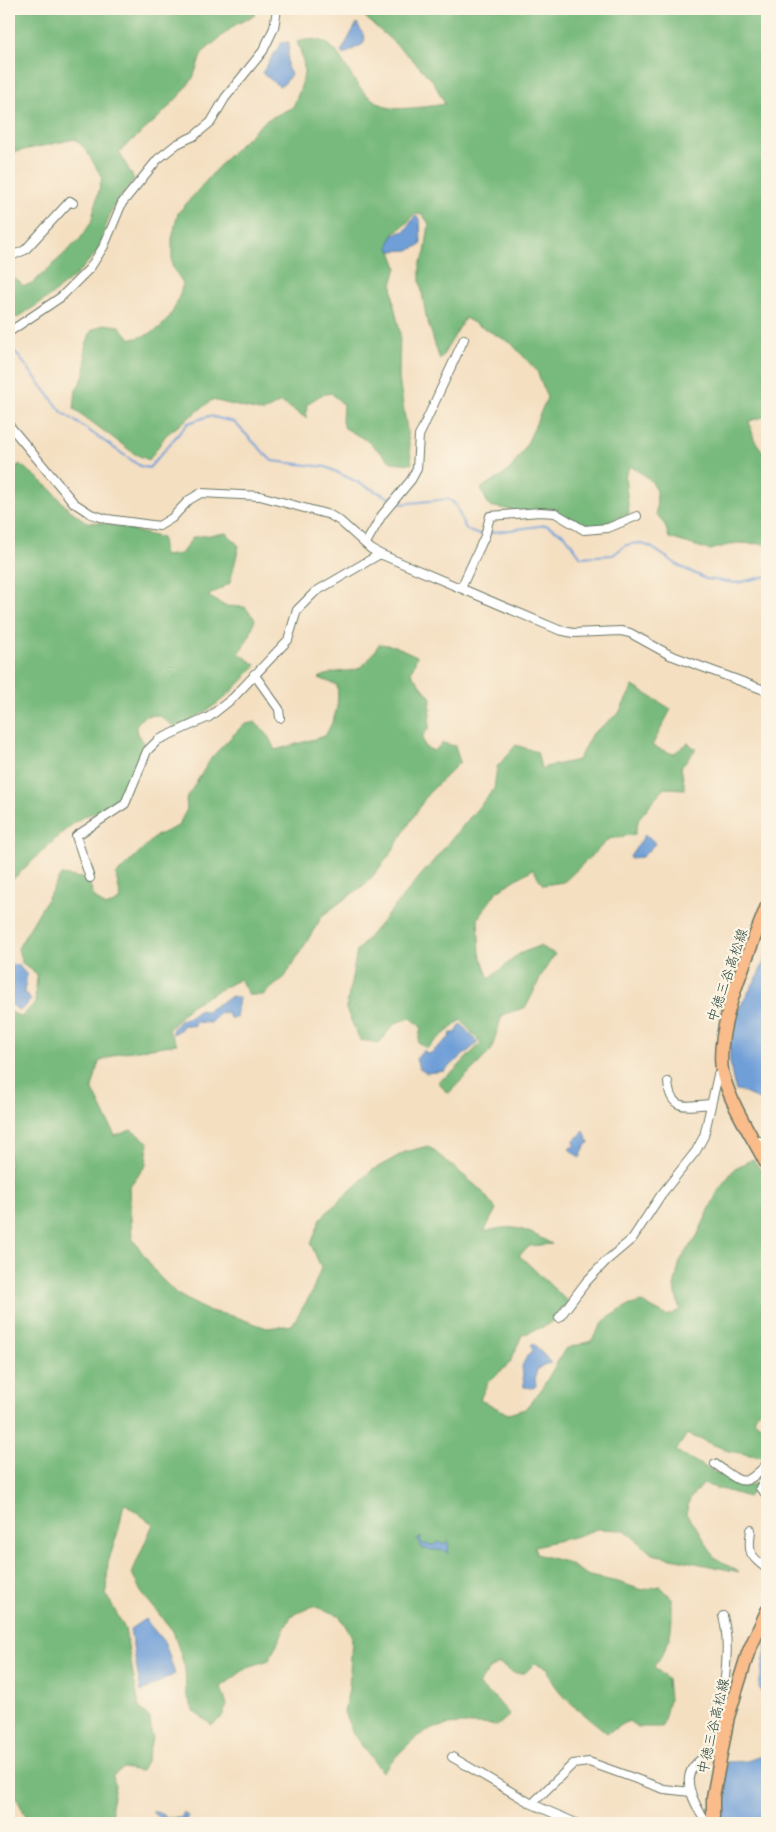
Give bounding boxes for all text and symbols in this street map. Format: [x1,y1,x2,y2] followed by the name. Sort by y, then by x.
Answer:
[701,925,752,1025] street label: 中徳三谷高松線
[691,1676,734,1776] street label: 中徳三谷高松線

